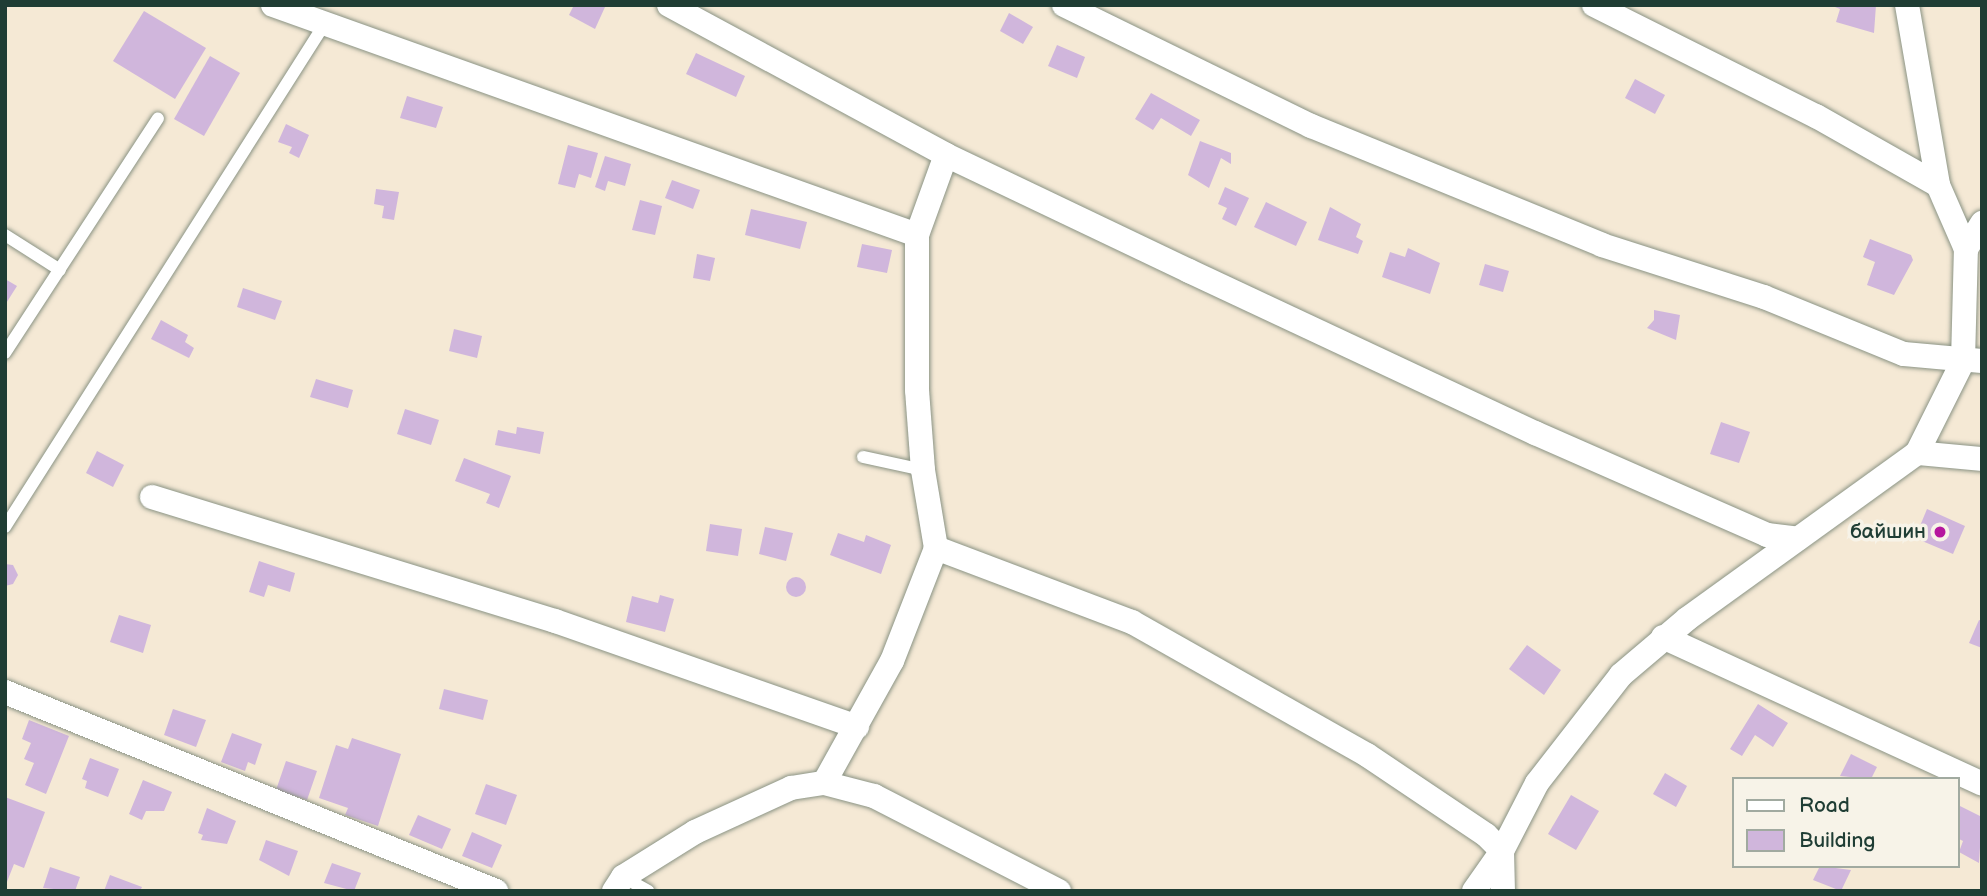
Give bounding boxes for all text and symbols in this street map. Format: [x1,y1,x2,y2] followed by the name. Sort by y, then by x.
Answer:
[1850,519,1926,545] place label: байшин
[1932,524,1948,540] marker: байшин
[1731,777,1959,868] legend
[1799,793,1850,818] text: Road
[1799,828,1875,853] text: Building

